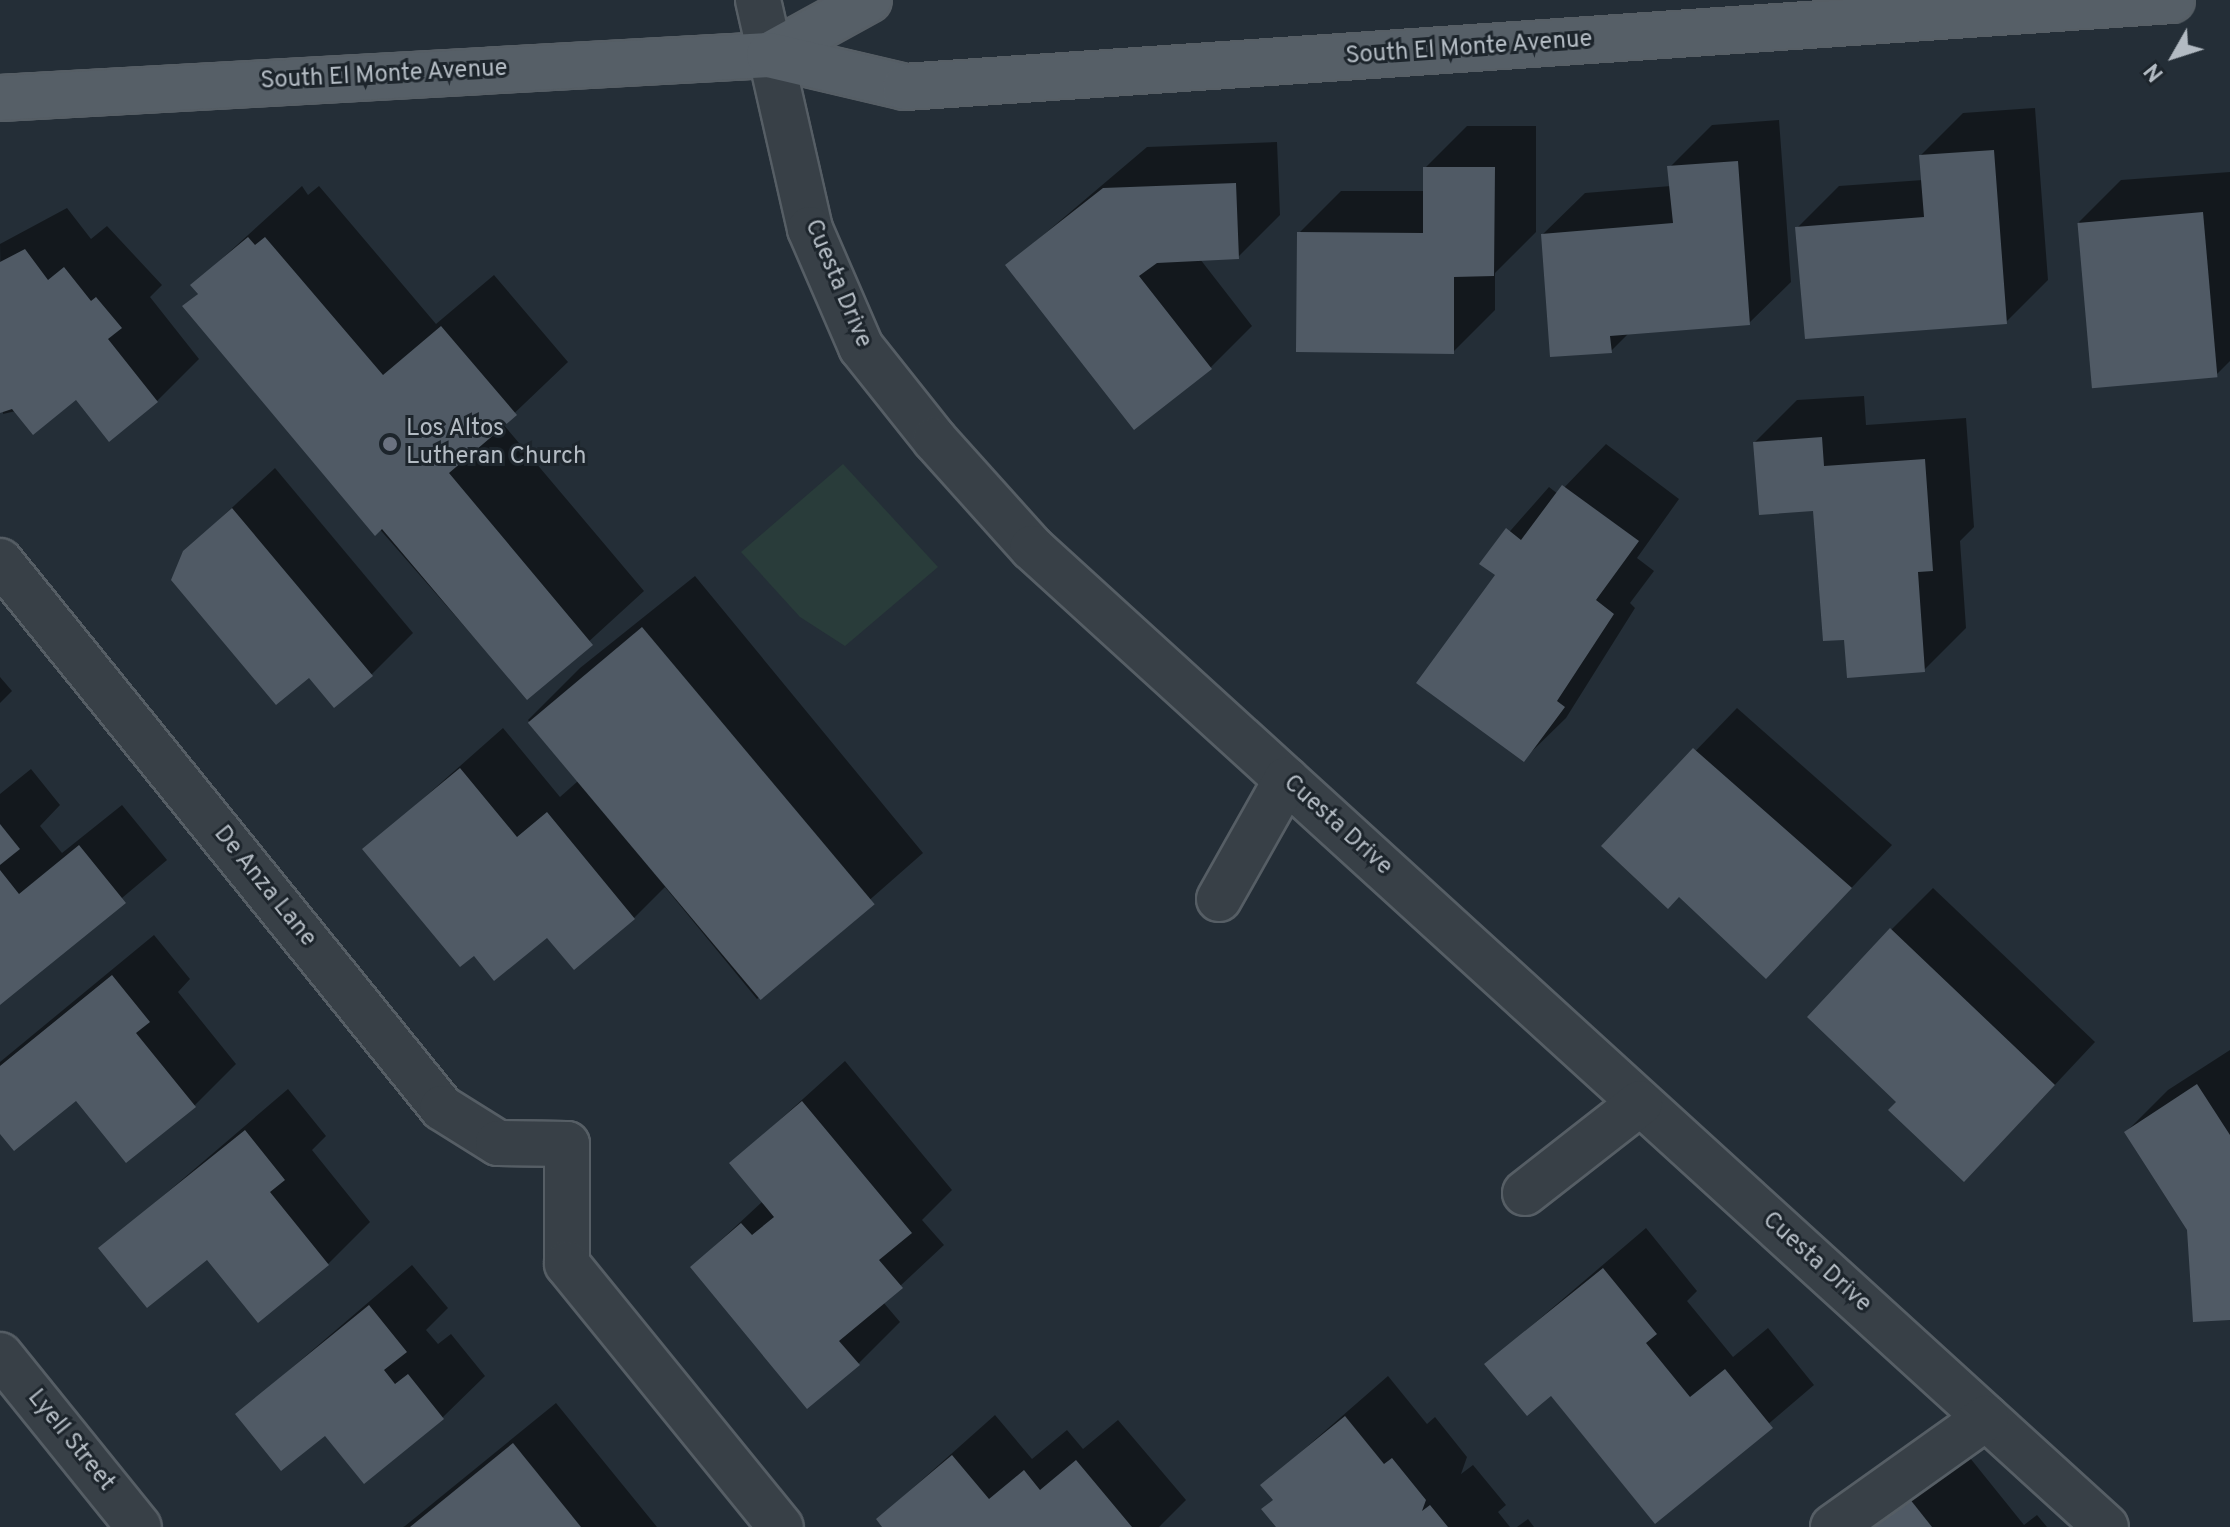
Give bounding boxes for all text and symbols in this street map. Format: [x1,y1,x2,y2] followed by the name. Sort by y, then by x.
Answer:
[2134,16,2214,96] north arrow
[1344,26,1594,72] street label: South El Monte Avenue
[259,55,509,97] street label: South El Monte Avenue
[2140,57,2170,86] text: N
[797,216,877,352] street label: Cuesta Drive
[406,416,586,472] place label: Los Altos Lutheran Church
[381,435,399,453] marker: Los Altos Lutheran Church
[1277,770,1397,882] street label: Cuesta Drive
[206,820,322,954] street label: De Anza Lane
[1756,1207,1876,1319] street label: Cuesta Drive
[20,1384,120,1498] street label: Lyell Street

